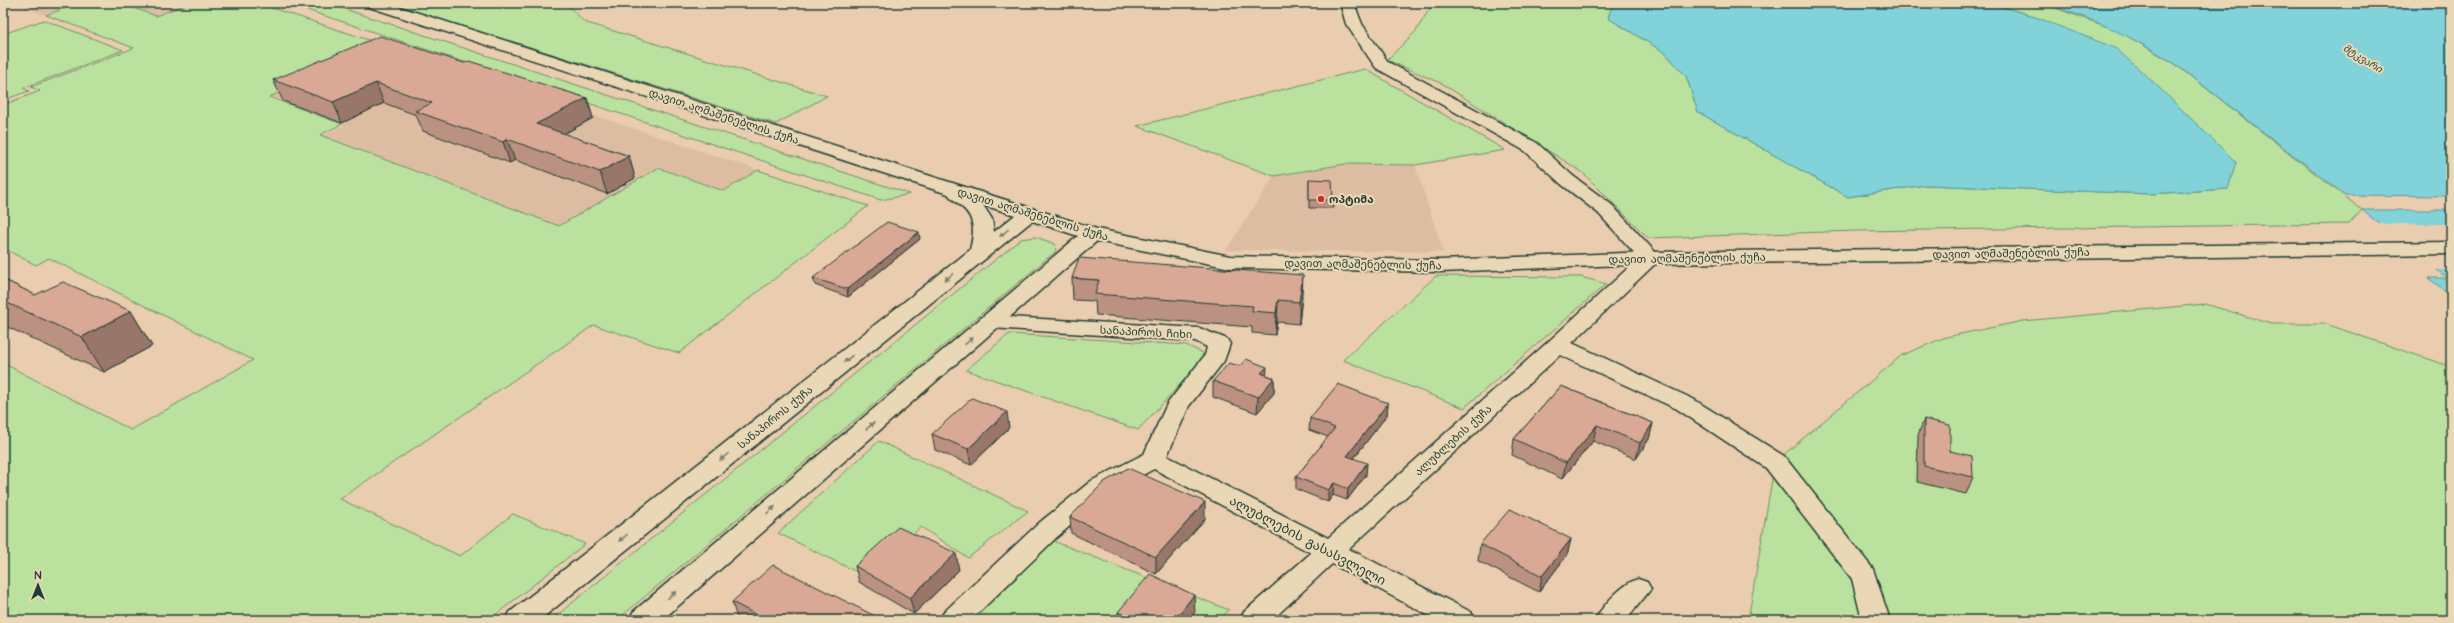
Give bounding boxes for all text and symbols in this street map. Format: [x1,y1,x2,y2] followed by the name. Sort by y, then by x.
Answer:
[2340,41,2386,77] water label: მტკვარი
[647,85,801,148] street label: დავით აღმაშენებლის ქუჩა
[955,184,1110,245] street label: დავით აღმაშენებლის ქუჩა
[1329,192,1374,207] place label: ოპტიმა
[1316,194,1326,204] marker: ოპტიმა
[999,229,1010,238] one-way arrow
[1932,245,2090,262] street label: დავით აღმაშენებლის ქუჩა
[1608,250,1766,267] street label: დავით აღმაშენებლის ქუჩა
[1284,256,1442,273] street label: დავით აღმაშენებლის ქუჩა
[944,273,955,282] one-way arrow
[1099,323,1193,342] street label: სანაპიროს ჩიხი
[963,337,974,346] one-way arrow
[842,354,853,363] one-way arrow
[735,382,816,452] street label: სანაპიროს ქუჩა
[1411,402,1495,479] street label: ალუბლების ქუჩა
[865,421,875,430] one-way arrow
[719,453,730,461] one-way arrow
[1226,492,1389,590] street label: ალუბლების გასასვლელი
[766,506,776,515] one-way arrow
[617,534,628,543] one-way arrow
[18,565,58,605] north arrow
[35,568,42,583] text: N
[667,590,678,599] one-way arrow

